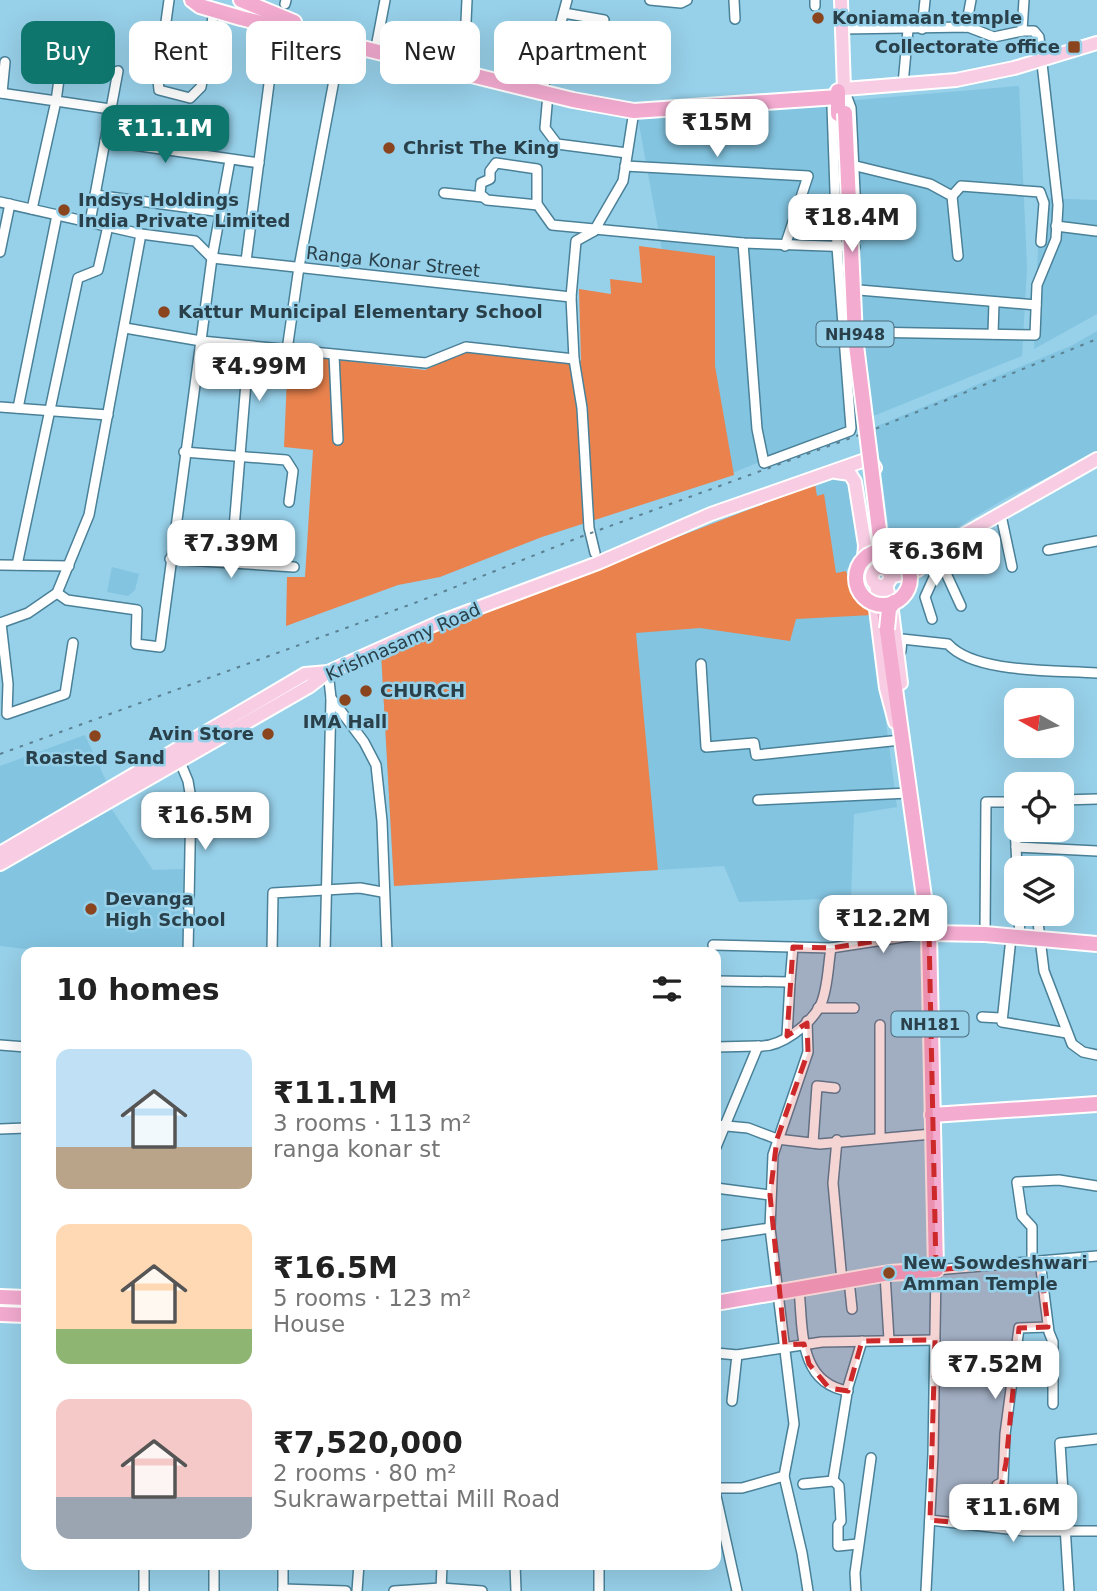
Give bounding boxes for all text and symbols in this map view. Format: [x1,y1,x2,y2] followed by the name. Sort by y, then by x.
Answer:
[832,7,1022,28] place label: Koniamaan temple
[810,10,826,26] marker: Koniamaan temple
[21,21,115,84] chip: Buy
[129,21,232,84] chip: Rent
[246,21,366,84] chip: Filters
[380,21,480,84] chip: New
[494,21,671,84] chip: Apartment
[875,36,1060,57] place label: Collectorate office
[1066,39,1082,55] marker: Collectorate office
[676,100,758,159] pin: ₹15M
[108,106,222,165] pin: ₹11.1M
[682,109,752,135] text: ₹15M
[117,115,213,141] text: ₹11.1M
[403,137,559,158] place label: Christ The King
[381,140,397,156] marker: Christ The King
[78,189,290,231] place label: Indsys Holdings India Private Limited
[795,194,909,254] pin: ₹18.4M
[56,202,72,218] marker: Indsys Holdings India Private Limited
[804,204,900,230] text: ₹18.4M
[305,242,481,281] street label: Ranga Konar Street
[178,301,543,322] place label: Kattur Municipal Elementary School
[156,304,172,320] marker: Kattur Municipal Elementary School
[816,322,894,346] road number: NH948
[202,344,316,403] pin: ₹4.99M
[211,353,307,379] text: ₹4.99M
[174,520,288,580] pin: ₹7.39M
[879,528,993,588] pin: ₹6.36M
[183,530,279,556] text: ₹7.39M
[888,538,984,564] text: ₹6.36M
[322,598,483,685] street label: Krishnasamy Road
[380,680,465,701] place label: CHURCH
[358,683,374,699] marker: CHURCH
[1004,688,1074,758] north arrow
[1004,688,1074,926] map controls
[337,692,353,708] marker: IMA Hall
[303,711,387,732] place label: IMA Hall
[149,723,254,744] place label: Avin Store
[260,726,276,742] marker: Avin Store
[87,728,103,744] marker: Roasted Sand
[25,747,165,768] place label: Roasted Sand
[1004,772,1074,842] button: locate
[148,792,262,852] pin: ₹16.5M
[157,802,253,828] text: ₹16.5M
[1004,856,1074,926] button: layers
[105,888,226,930] place label: Devanga High School
[826,895,940,955] pin: ₹12.2M
[83,901,99,917] marker: Devanga High School
[835,905,931,931] text: ₹12.2M
[648,970,686,1008] icon: filters
[56,972,220,1007] text: 10 homes
[892,1012,968,1036] road number: NH181
[273,1075,398,1110] text: ₹11.1M
[112,1077,196,1161] icon: home
[273,1110,471,1136] text: 3 rooms · 113 m²
[273,1136,440,1162] text: ranga konar st
[273,1250,398,1285] text: ₹16.5M
[112,1252,196,1336] icon: home
[903,1252,1088,1294] place label: New Sowdeshwari Amman Temple
[881,1265,897,1281] marker: New Sowdeshwari Amman Temple
[273,1285,471,1311] text: 5 rooms · 123 m²
[273,1311,345,1337] text: House
[938,1342,1052,1401] pin: ₹7.52M
[947,1351,1043,1377] text: ₹7.52M
[273,1425,463,1460] text: ₹7,520,000
[112,1427,196,1511] icon: home
[273,1460,457,1486] text: 2 rooms · 80 m²
[956,1484,1070,1544] pin: ₹11.6M
[273,1486,560,1512] text: Sukrawarpettai Mill Road
[965,1494,1061,1520] text: ₹11.6M

